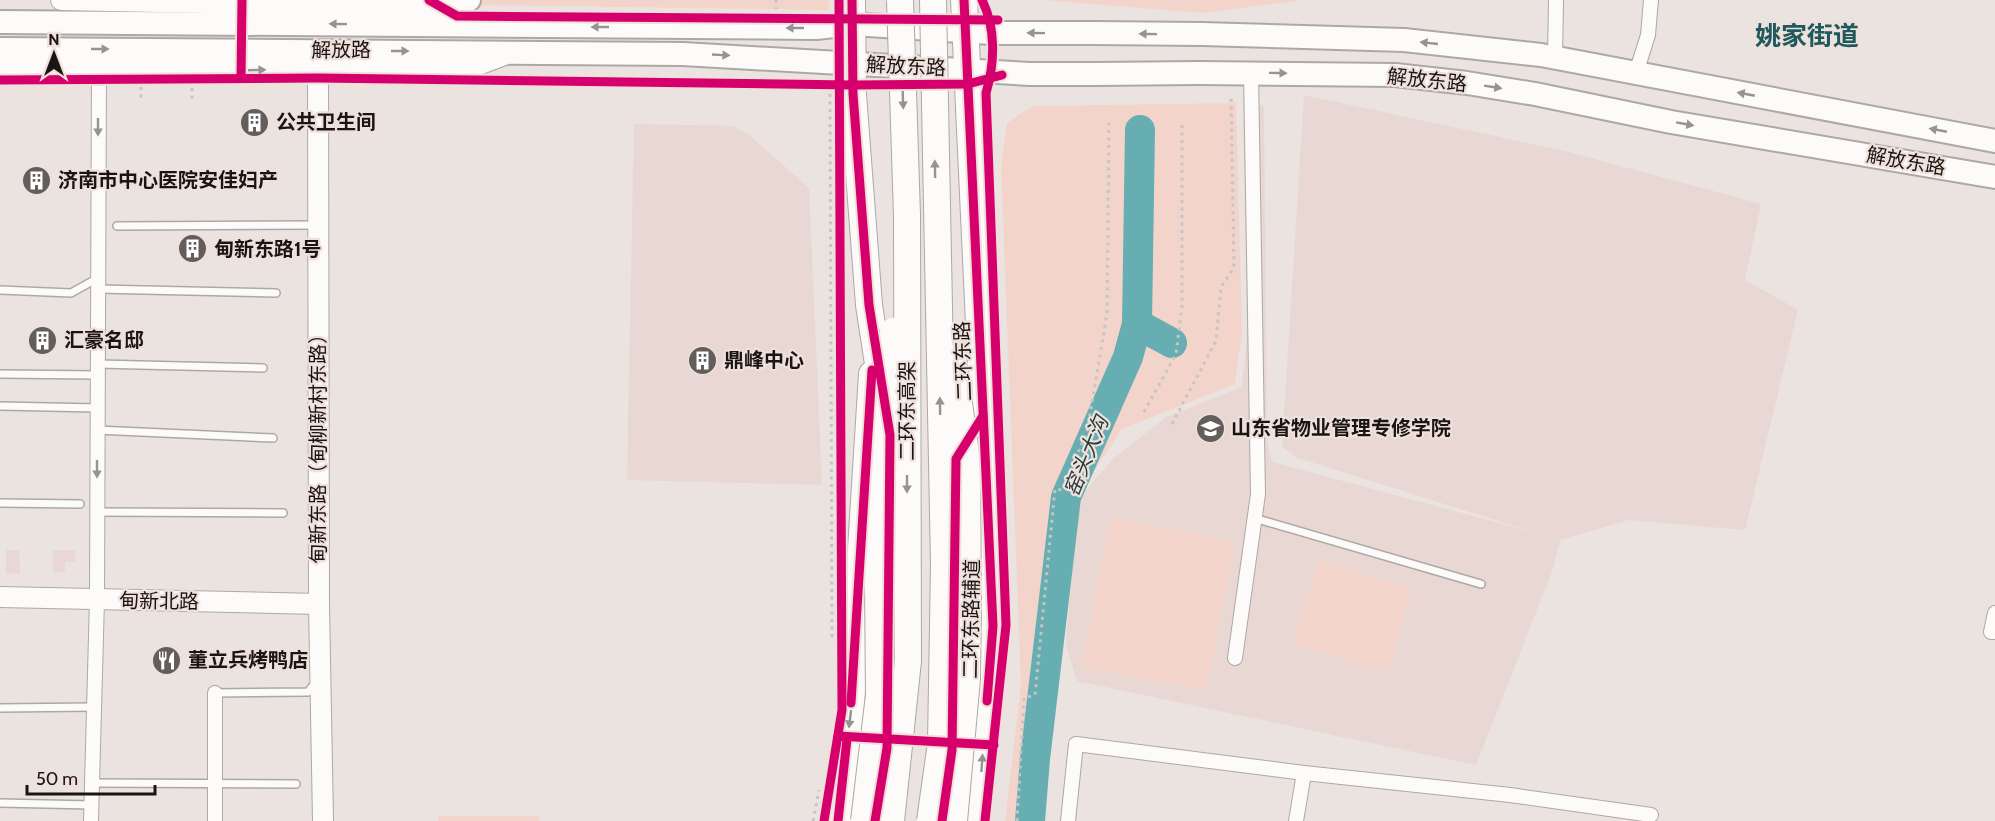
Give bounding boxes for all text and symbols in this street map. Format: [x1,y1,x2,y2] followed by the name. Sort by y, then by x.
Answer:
[328,20,347,29] one-way arrow
[1755,20,1859,52] district label: 姚家街道
[590,22,609,32] one-way arrow
[785,23,804,33] one-way arrow
[24,24,84,84] north arrow
[1026,28,1045,37] one-way arrow
[1139,29,1158,39] one-way arrow
[48,30,60,49] text: N
[311,38,371,62] street label: 解放路
[1420,38,1439,48] one-way arrow
[91,44,110,54] one-way arrow
[391,46,410,55] one-way arrow
[711,51,730,60] one-way arrow
[865,52,947,80] street label: 解放东路
[1386,64,1468,96] street label: 解放东路
[247,65,266,74] one-way arrow
[1269,68,1288,77] one-way arrow
[1484,83,1503,92] one-way arrow
[1736,89,1755,98] one-way arrow
[899,91,908,110] one-way arrow
[239,106,271,138] building icon: 公共卫生间
[276,110,376,134] place label: 公共卫生间
[93,117,103,136] one-way arrow
[1675,120,1694,129] one-way arrow
[1928,125,1947,134] one-way arrow
[1865,142,1947,180] street label: 解放东路
[930,160,940,179] one-way arrow
[21,164,53,196] building icon: 济南市中心医院安佳妇产
[58,168,278,192] place label: 济南市中心医院安佳妇产
[177,233,209,265] building icon: 甸新东路1号
[214,237,321,261] place label: 甸新东路1号
[950,321,976,401] street label: 二环东路
[27,324,59,356] building icon: 汇豪名邸
[306,324,330,564] street label: 甸新东路（甸柳新村东路）
[64,328,144,352] place label: 汇豪名邸
[687,344,719,376] building icon: 鼎峰中心
[724,348,804,372] place label: 鼎峰中心
[895,361,919,461] street label: 二环东高架
[935,397,945,416] one-way arrow
[1059,411,1114,500] water label: 窑头大沟
[1194,412,1226,444] school or university icon: 山东省物业管理专修学院
[1231,416,1451,440] place label: 山东省物业管理专修学院
[92,459,102,478] one-way arrow
[903,475,912,494] one-way arrow
[958,559,984,679] street label: 二环东路辅道
[119,588,199,614] street label: 甸新北路
[151,644,183,676] restaurant icon: 董立兵烤鸭店
[188,648,308,672] place label: 董立兵烤鸭店
[845,710,854,729] one-way arrow
[977,753,987,772] one-way arrow
[27,758,154,796] scale bar
[36,768,78,790] text: 50 m

